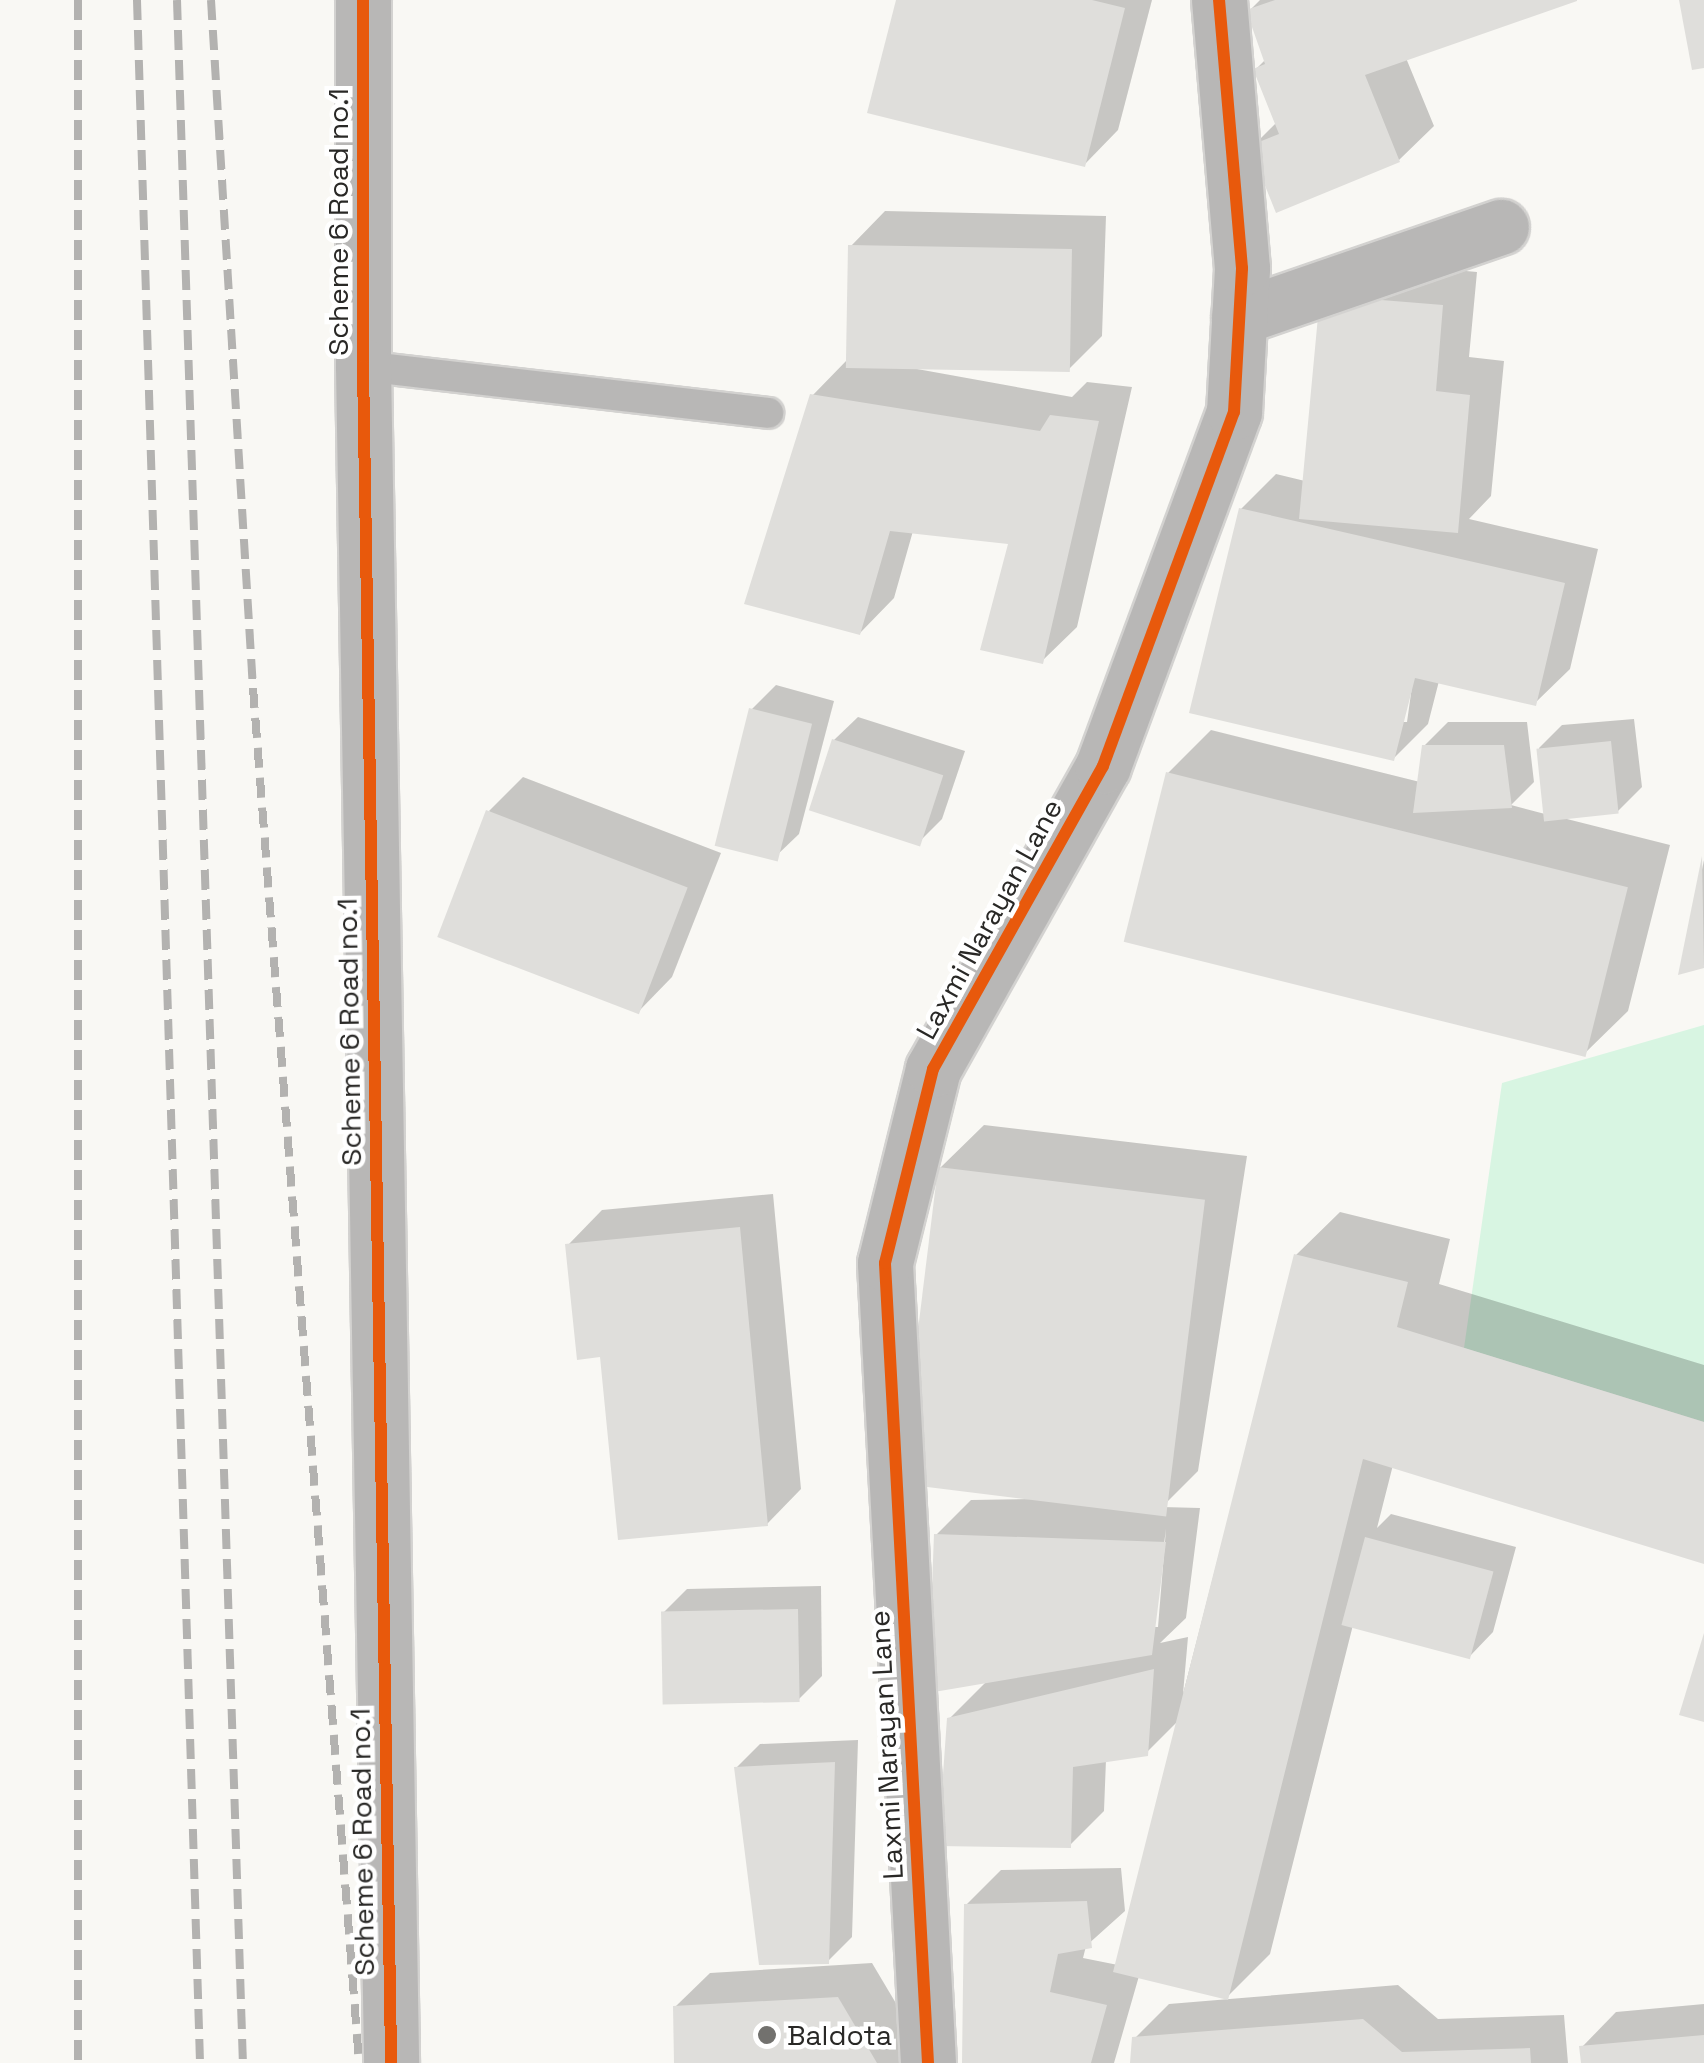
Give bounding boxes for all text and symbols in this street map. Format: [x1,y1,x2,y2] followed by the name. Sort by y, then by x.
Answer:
[321,88,355,356] street label: Scheme 6 Road no.1
[909,793,1069,1045] street label: Laxmi Narayan Lane
[330,898,368,1166] street label: Scheme 6 Road no.1
[862,1610,910,1880] street label: Laxmi Narayan Lane
[343,1708,381,1976] street label: Scheme 6 Road no.1
[787,2018,892,2052] place label: Baldota
[756,2024,778,2046] marker: Baldota

